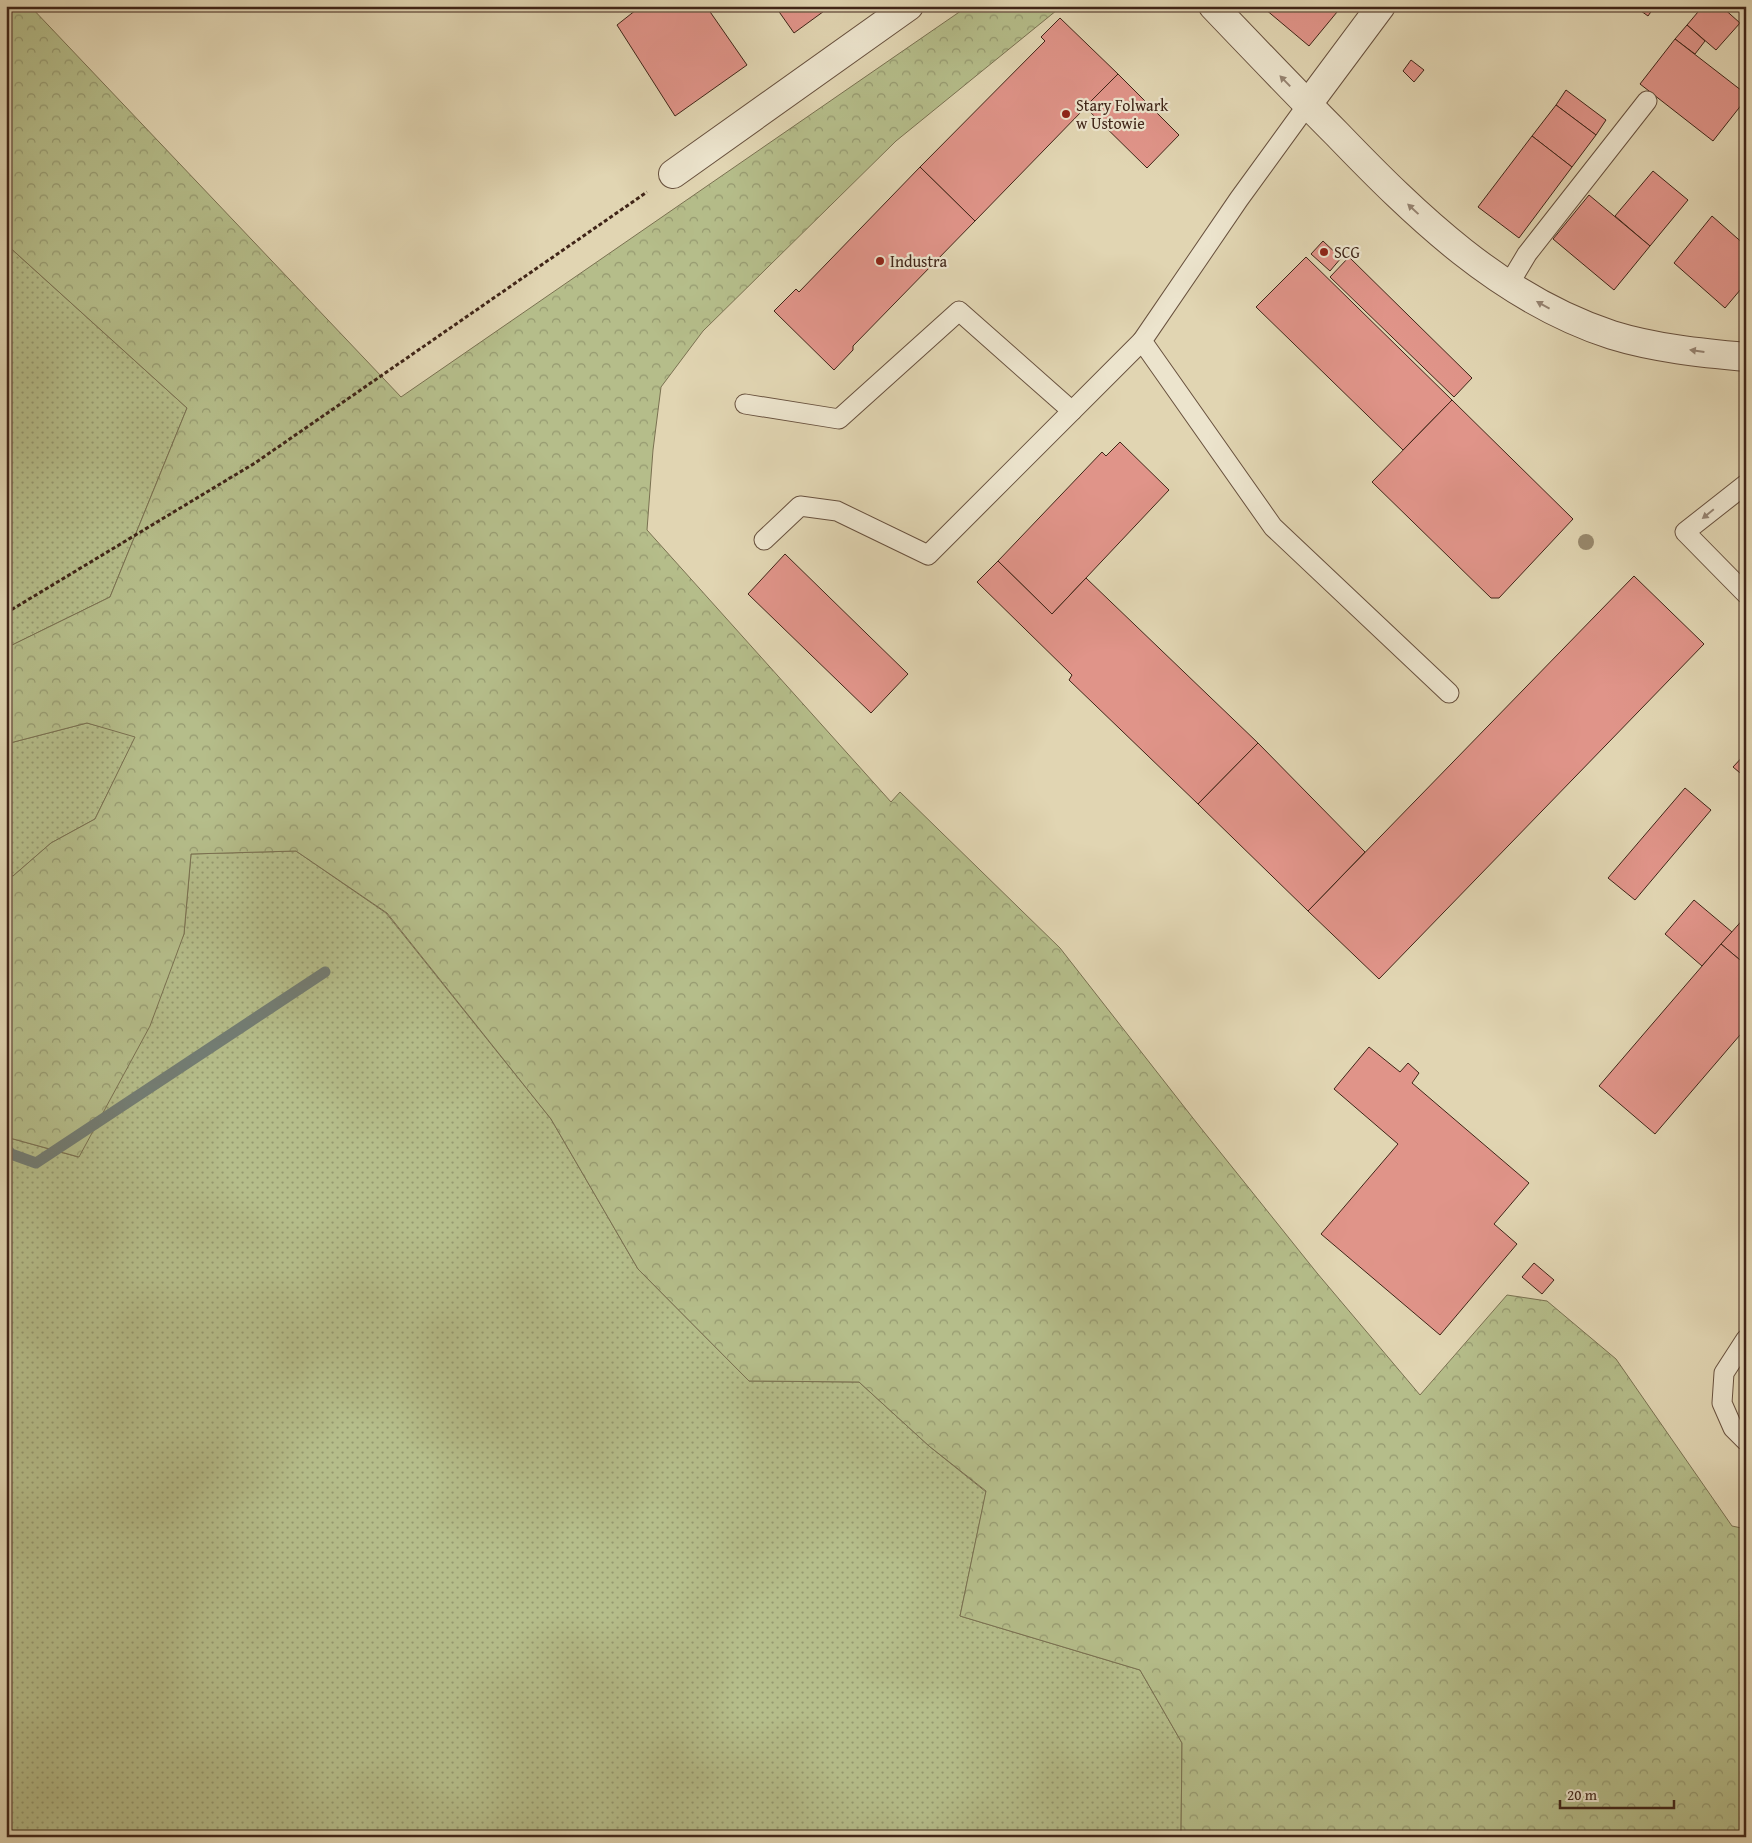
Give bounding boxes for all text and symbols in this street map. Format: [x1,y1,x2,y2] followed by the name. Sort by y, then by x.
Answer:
[1280,75,1292,87] one-way arrow
[1076,93,1169,135] place label: Stary Folwark w Ustowie
[1060,108,1072,120] marker: Stary Folwark w Ustowie
[1407,203,1419,215] one-way arrow
[1334,240,1361,264] place label: SCG
[1318,246,1330,258] marker: SCG
[890,249,948,273] place label: Industra
[874,255,886,267] marker: Industra
[1535,301,1550,309] one-way arrow
[1689,347,1705,355] one-way arrow
[1701,508,1714,519] one-way arrow
[1560,1778,1673,1810] scale bar
[1567,1784,1598,1805] text: 20 m

